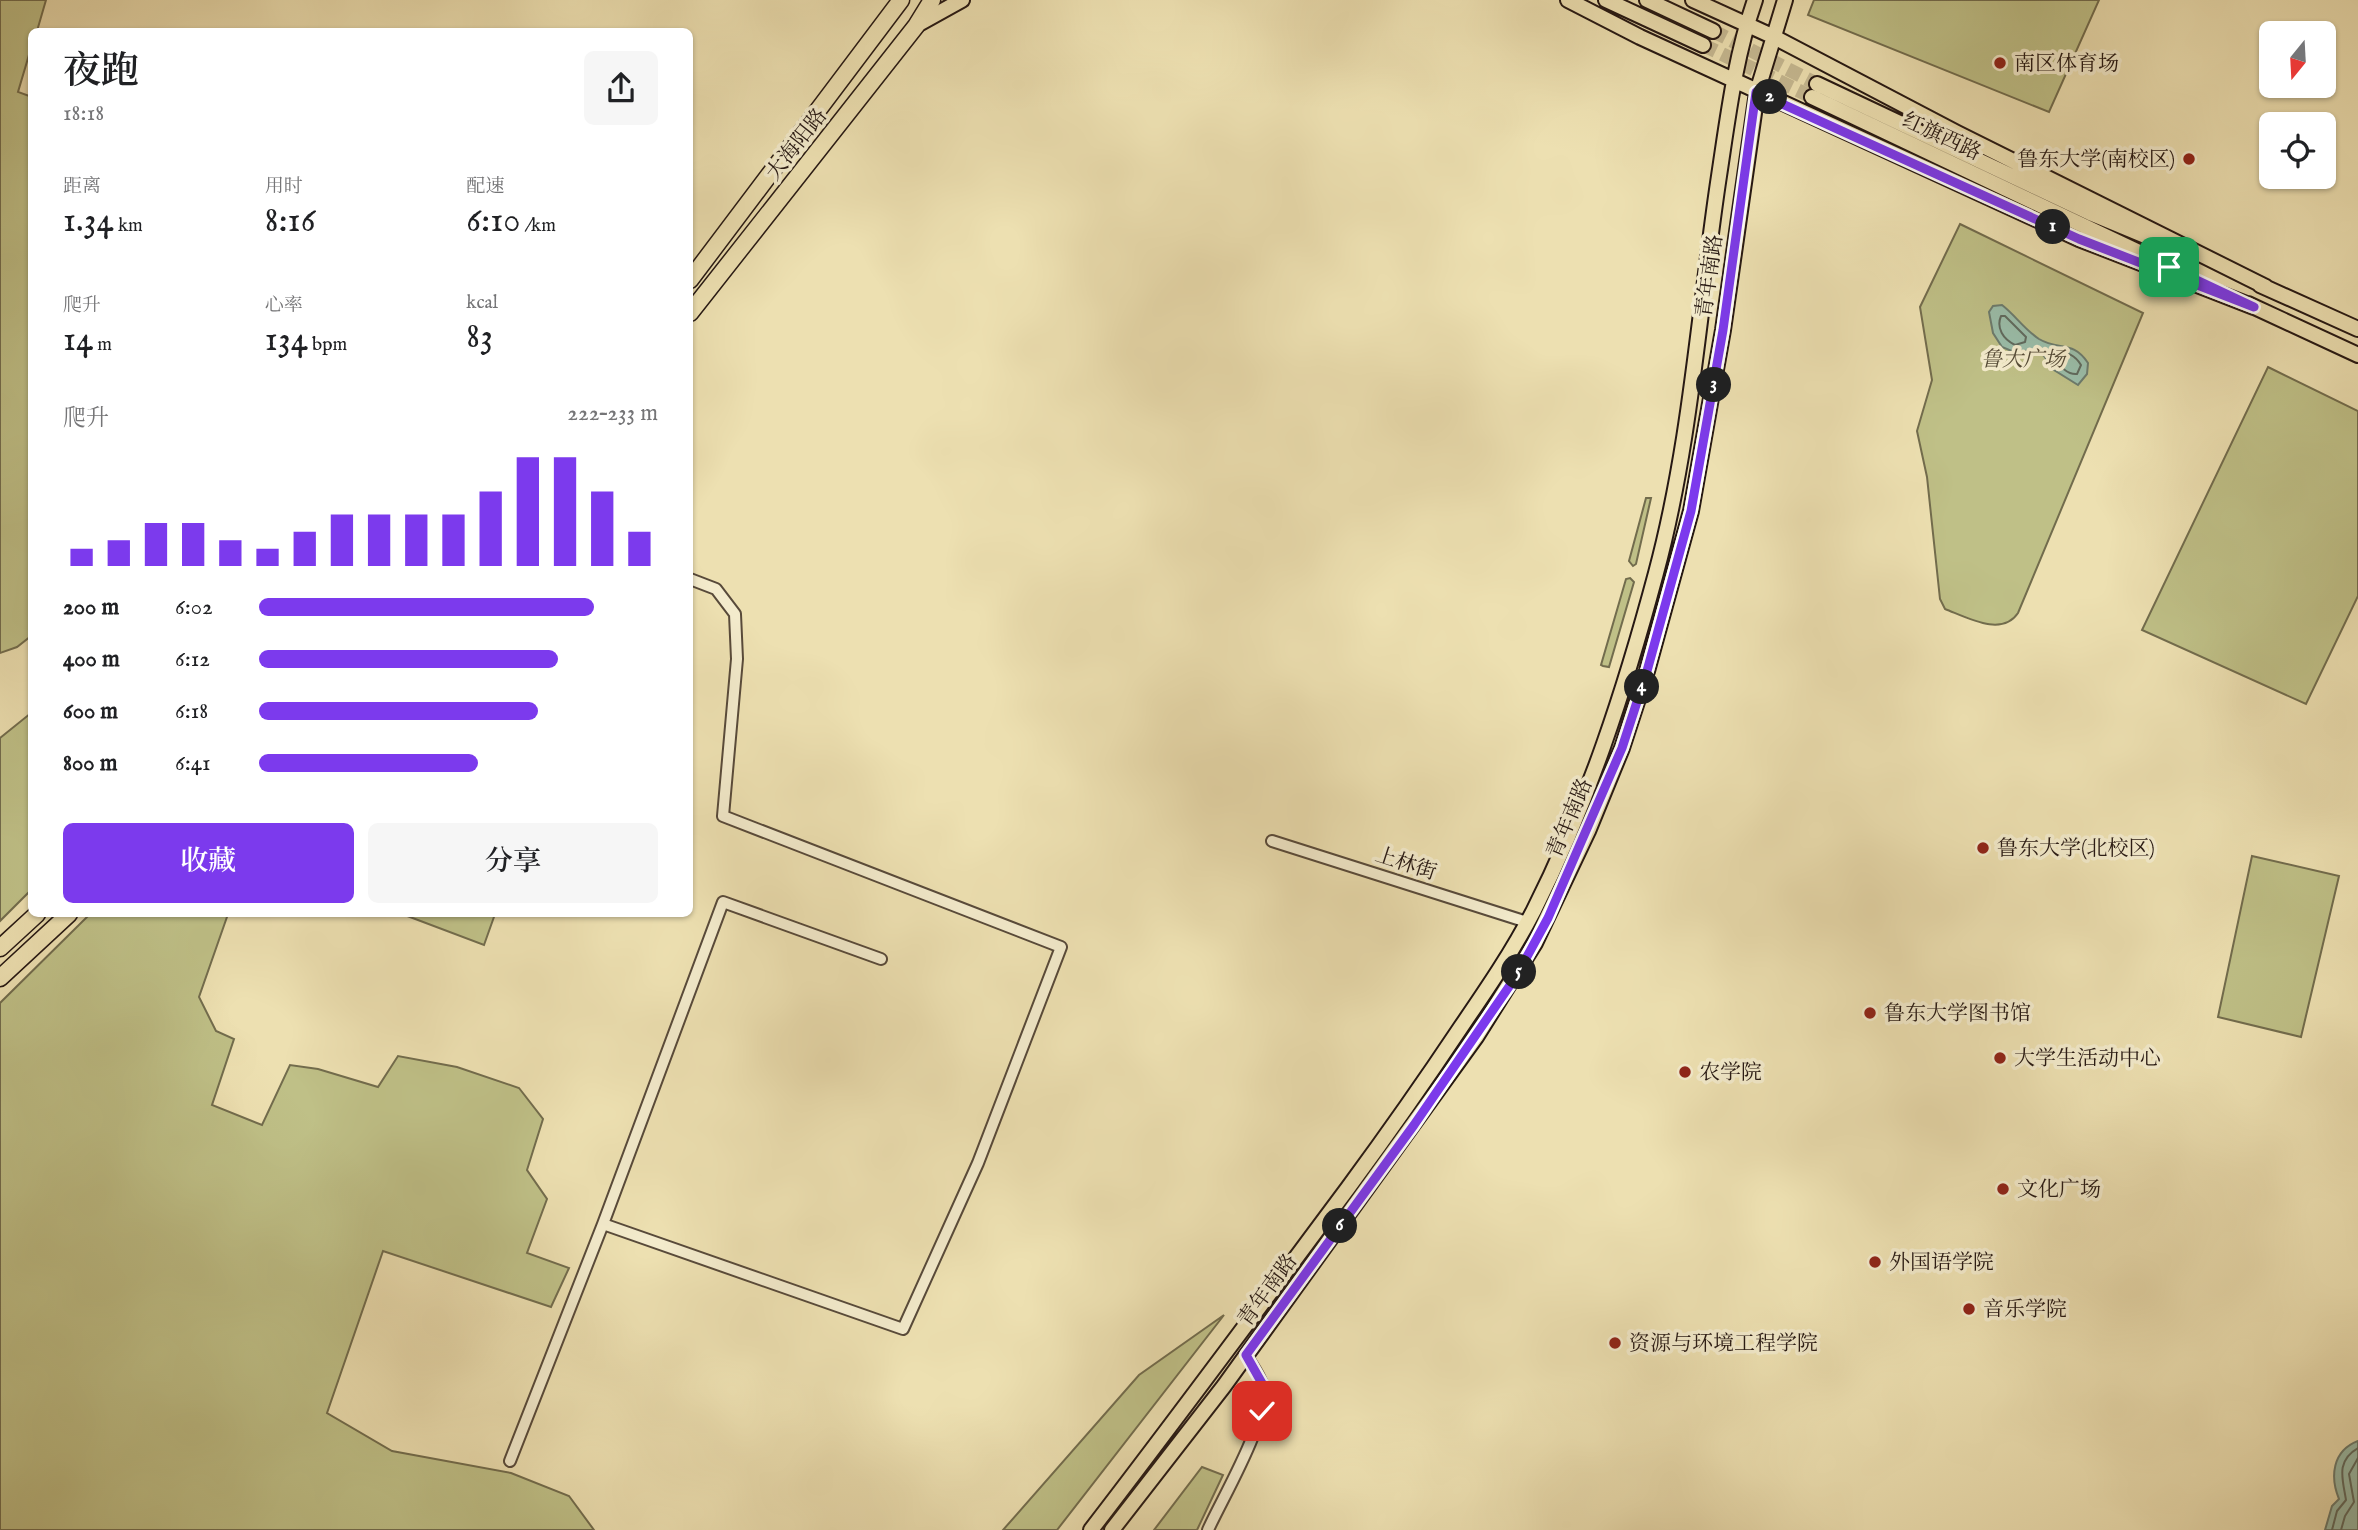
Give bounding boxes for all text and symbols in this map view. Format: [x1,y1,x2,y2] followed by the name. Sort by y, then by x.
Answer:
[2259,21,2336,98] north arrow
[2259,21,2336,189] map controls
[63,49,139,97] text: 夜跑
[584,51,658,125] button: share
[2014,51,2119,78] place label: 南区体育场
[1992,55,2008,71] marker: 南区体育场
[1752,80,1788,114] pin: 2
[1765,84,1774,108] text: 2
[63,99,104,128] text: 18:18
[761,104,834,186] street label: 大海阳路
[1898,107,1985,167] street label: 红旗西路
[2259,112,2336,189] button: locate
[2017,147,2175,174] place label: 鲁东大学(南校区)
[2181,151,2197,167] marker: 鲁东大学(南校区)
[63,175,101,199] text: 距离
[265,175,303,199] text: 用时
[466,175,504,199] text: 配速
[63,199,114,244] text: 1.34
[265,199,315,244] text: 8:16
[466,199,520,244] text: 6:10
[2036,210,2070,244] pin: 1
[114,214,143,238] text: km
[520,214,556,238] text: /km
[2049,214,2056,238] text: 1
[1691,233,1730,320] street label: 青年南路
[2139,237,2199,297] pin
[2150,248,2188,286] icon: arrive
[466,291,498,315] text: kcal
[63,294,101,318] text: 爬升
[265,294,303,318] text: 心率
[466,315,493,360] text: 83
[63,318,93,363] text: 14
[265,318,308,363] text: 134
[93,333,112,357] text: m
[308,333,347,357] text: bpm
[1981,347,2067,374] park label: 鲁大广场
[1696,368,1732,402] pin: 3
[1710,372,1717,396] text: 3
[567,399,658,428] text: 222–233 m
[63,404,109,433] text: 爬升
[63,593,119,622] text: 200 m
[175,593,213,622] text: 6:02
[63,645,120,674] text: 400 m
[175,645,210,674] text: 6:12
[1624,670,1660,704] pin: 4
[1637,674,1646,698] text: 4
[63,697,118,726] text: 600 m
[175,697,208,726] text: 6:18
[63,749,117,778] text: 800 m
[175,749,211,778] text: 6:41
[1542,775,1599,863] street label: 青年南路
[63,823,354,903] button: 收藏
[368,823,658,903] button: 分享
[1997,836,2155,863] place label: 鲁东大学(北校区)
[1975,840,1991,856] marker: 鲁东大学(北校区)
[1371,842,1440,887] street label: 上林街
[1502,954,1536,990] pin: 5
[1515,959,1522,983] text: 5
[1884,1001,2031,1028] place label: 鲁东大学图书馆
[1862,1005,1878,1021] marker: 鲁东大学图书馆
[2014,1046,2161,1073] place label: 大学生活动中心
[1992,1050,2008,1066] marker: 大学生活动中心
[1699,1060,1762,1087] place label: 农学院
[1677,1064,1693,1080] marker: 农学院
[2017,1177,2101,1204] place label: 文化广场
[1995,1181,2011,1197] marker: 文化广场
[1322,1208,1358,1244] pin: 6
[1335,1213,1344,1237] text: 6
[1233,1249,1304,1333] street label: 青年南路
[1889,1250,1994,1277] place label: 外国语学院
[1867,1254,1883,1270] marker: 外国语学院
[1983,1297,2067,1324] place label: 音乐学院
[1961,1301,1977,1317] marker: 音乐学院
[1629,1331,1818,1358] place label: 资源与环境工程学院
[1607,1335,1623,1351] marker: 资源与环境工程学院
[1232,1381,1292,1441] pin
[1243,1392,1281,1430] icon: check

